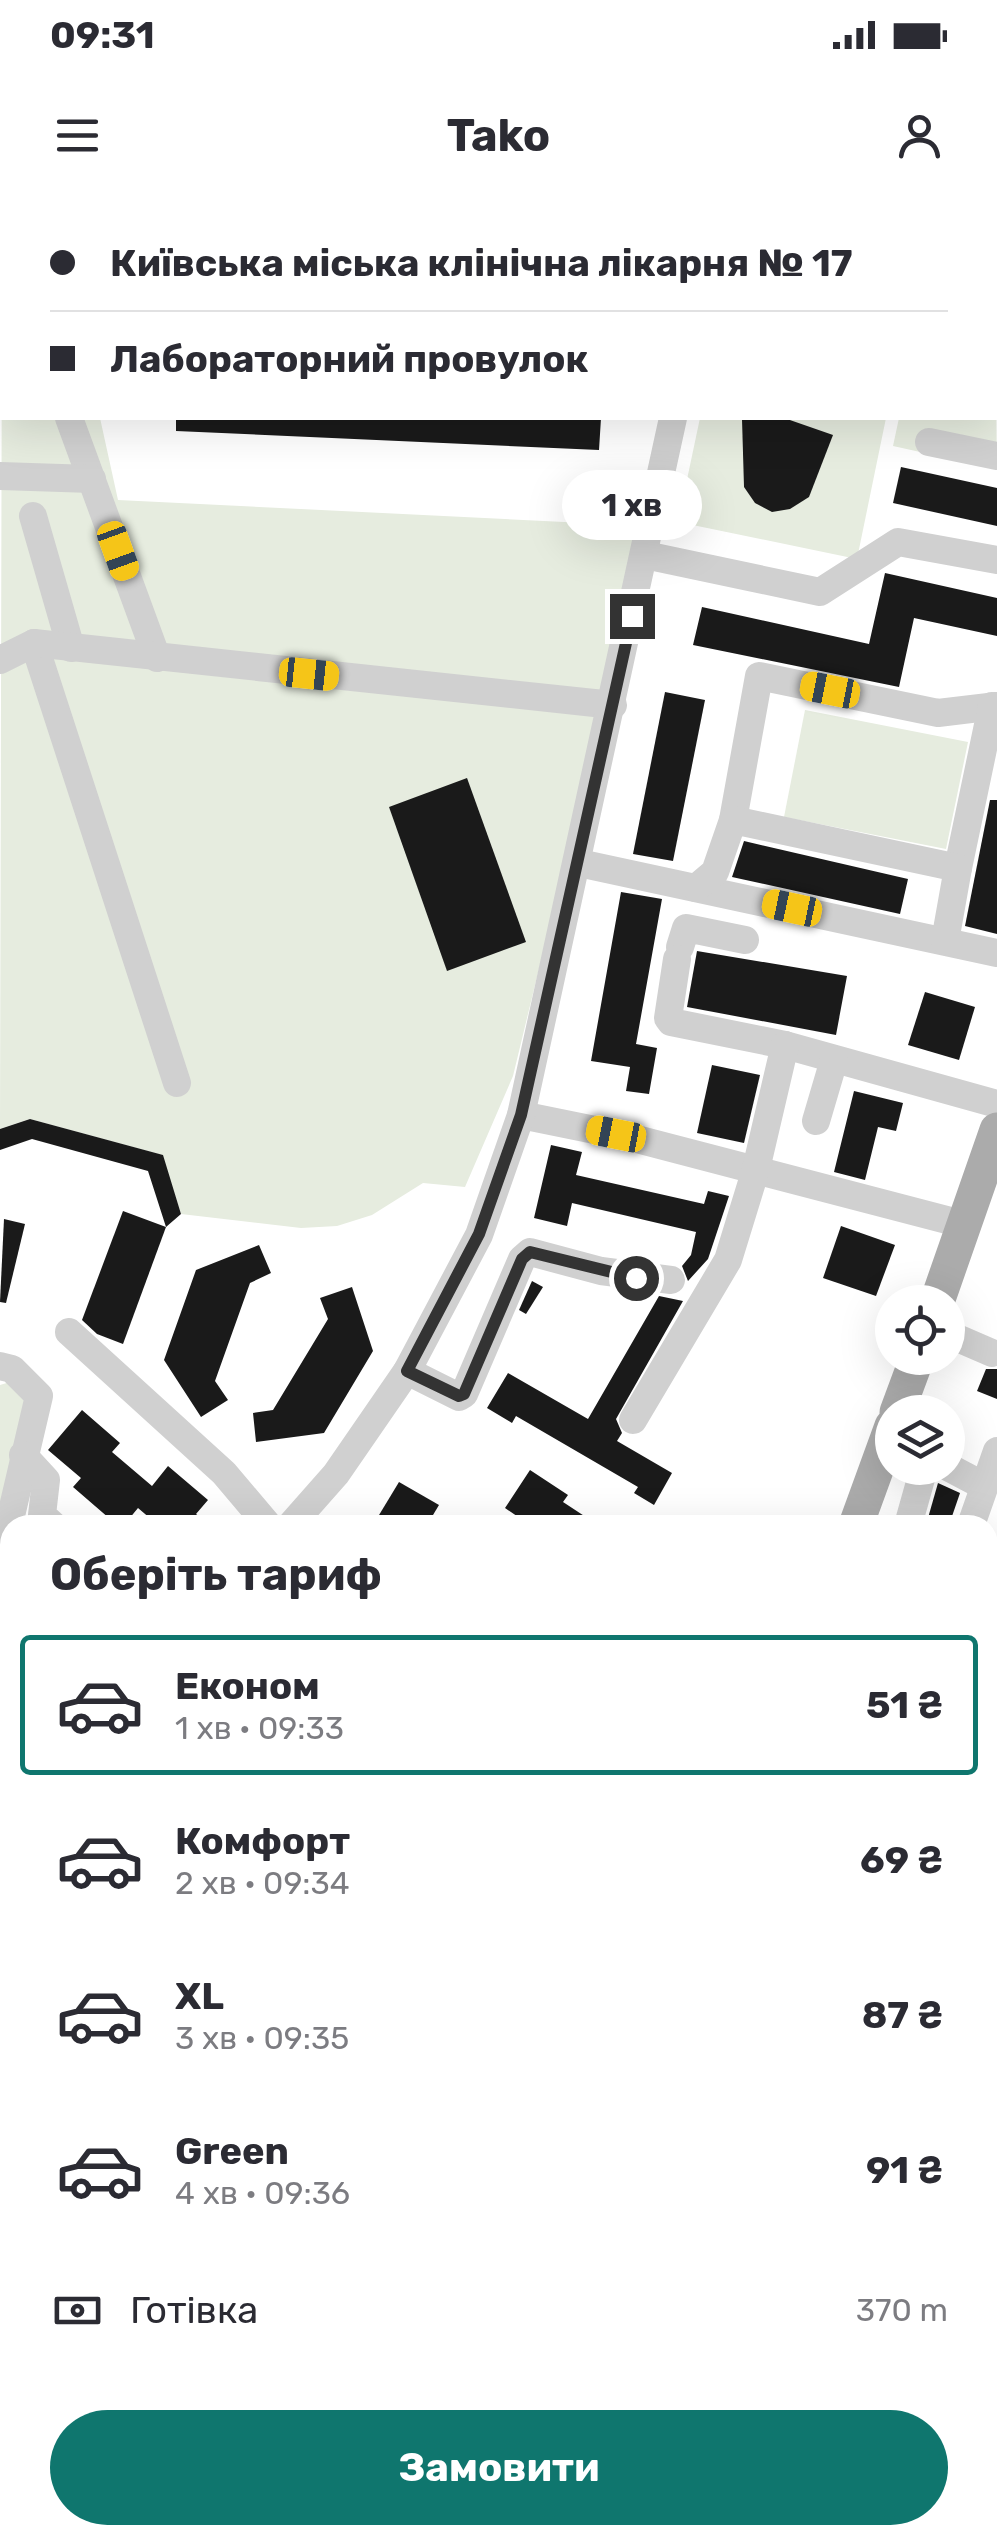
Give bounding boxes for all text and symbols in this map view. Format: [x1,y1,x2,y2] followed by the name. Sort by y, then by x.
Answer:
[50,12,155,58] text: 09:31
[50,108,105,163] icon: menu
[892,108,947,163] icon: person
[447,109,550,162] text: Tako
[110,240,853,286] text: Київська міська клінічна лікарня № 17
[110,336,589,382] text: Лабораторний провулок
[562,471,702,541] callout: 1 хв
[602,486,662,524] text: 1 хв
[94,518,142,584] car
[610,594,655,639] route end
[278,656,340,692] car
[798,670,862,710] car
[760,887,824,929] car
[584,1114,648,1154] car
[614,1256,659,1301] route start
[875,1285,965,1485] map controls
[875,1285,965,1375] button: locate
[875,1395,965,1485] button: layers
[50,1548,382,1601] text: Оберіть тариф
[55,1660,145,1750] icon: car
[175,1663,320,1709] text: Економ
[866,1682,943,1728] text: 51 ₴
[175,1709,344,1747] text: 1 хв · 09:33
[55,1815,145,1905] icon: car
[175,1818,350,1864] text: Комфорт
[860,1837,943,1883] text: 69 ₴
[175,1864,350,1902] text: 2 хв · 09:34
[55,1970,145,2060] icon: car
[175,1973,224,2019] text: XL
[862,1992,943,2038] text: 87 ₴
[175,2019,349,2057] text: 3 хв · 09:35
[55,2125,145,2215] icon: car
[175,2128,289,2174] text: Green
[866,2147,943,2193] text: 91 ₴
[175,2174,350,2212] text: 4 хв · 09:36
[50,2283,105,2338] icon: cash
[130,2287,258,2333] text: Готівка
[856,2291,948,2329] text: 370 m
[50,2410,948,2525] button: Замовити

